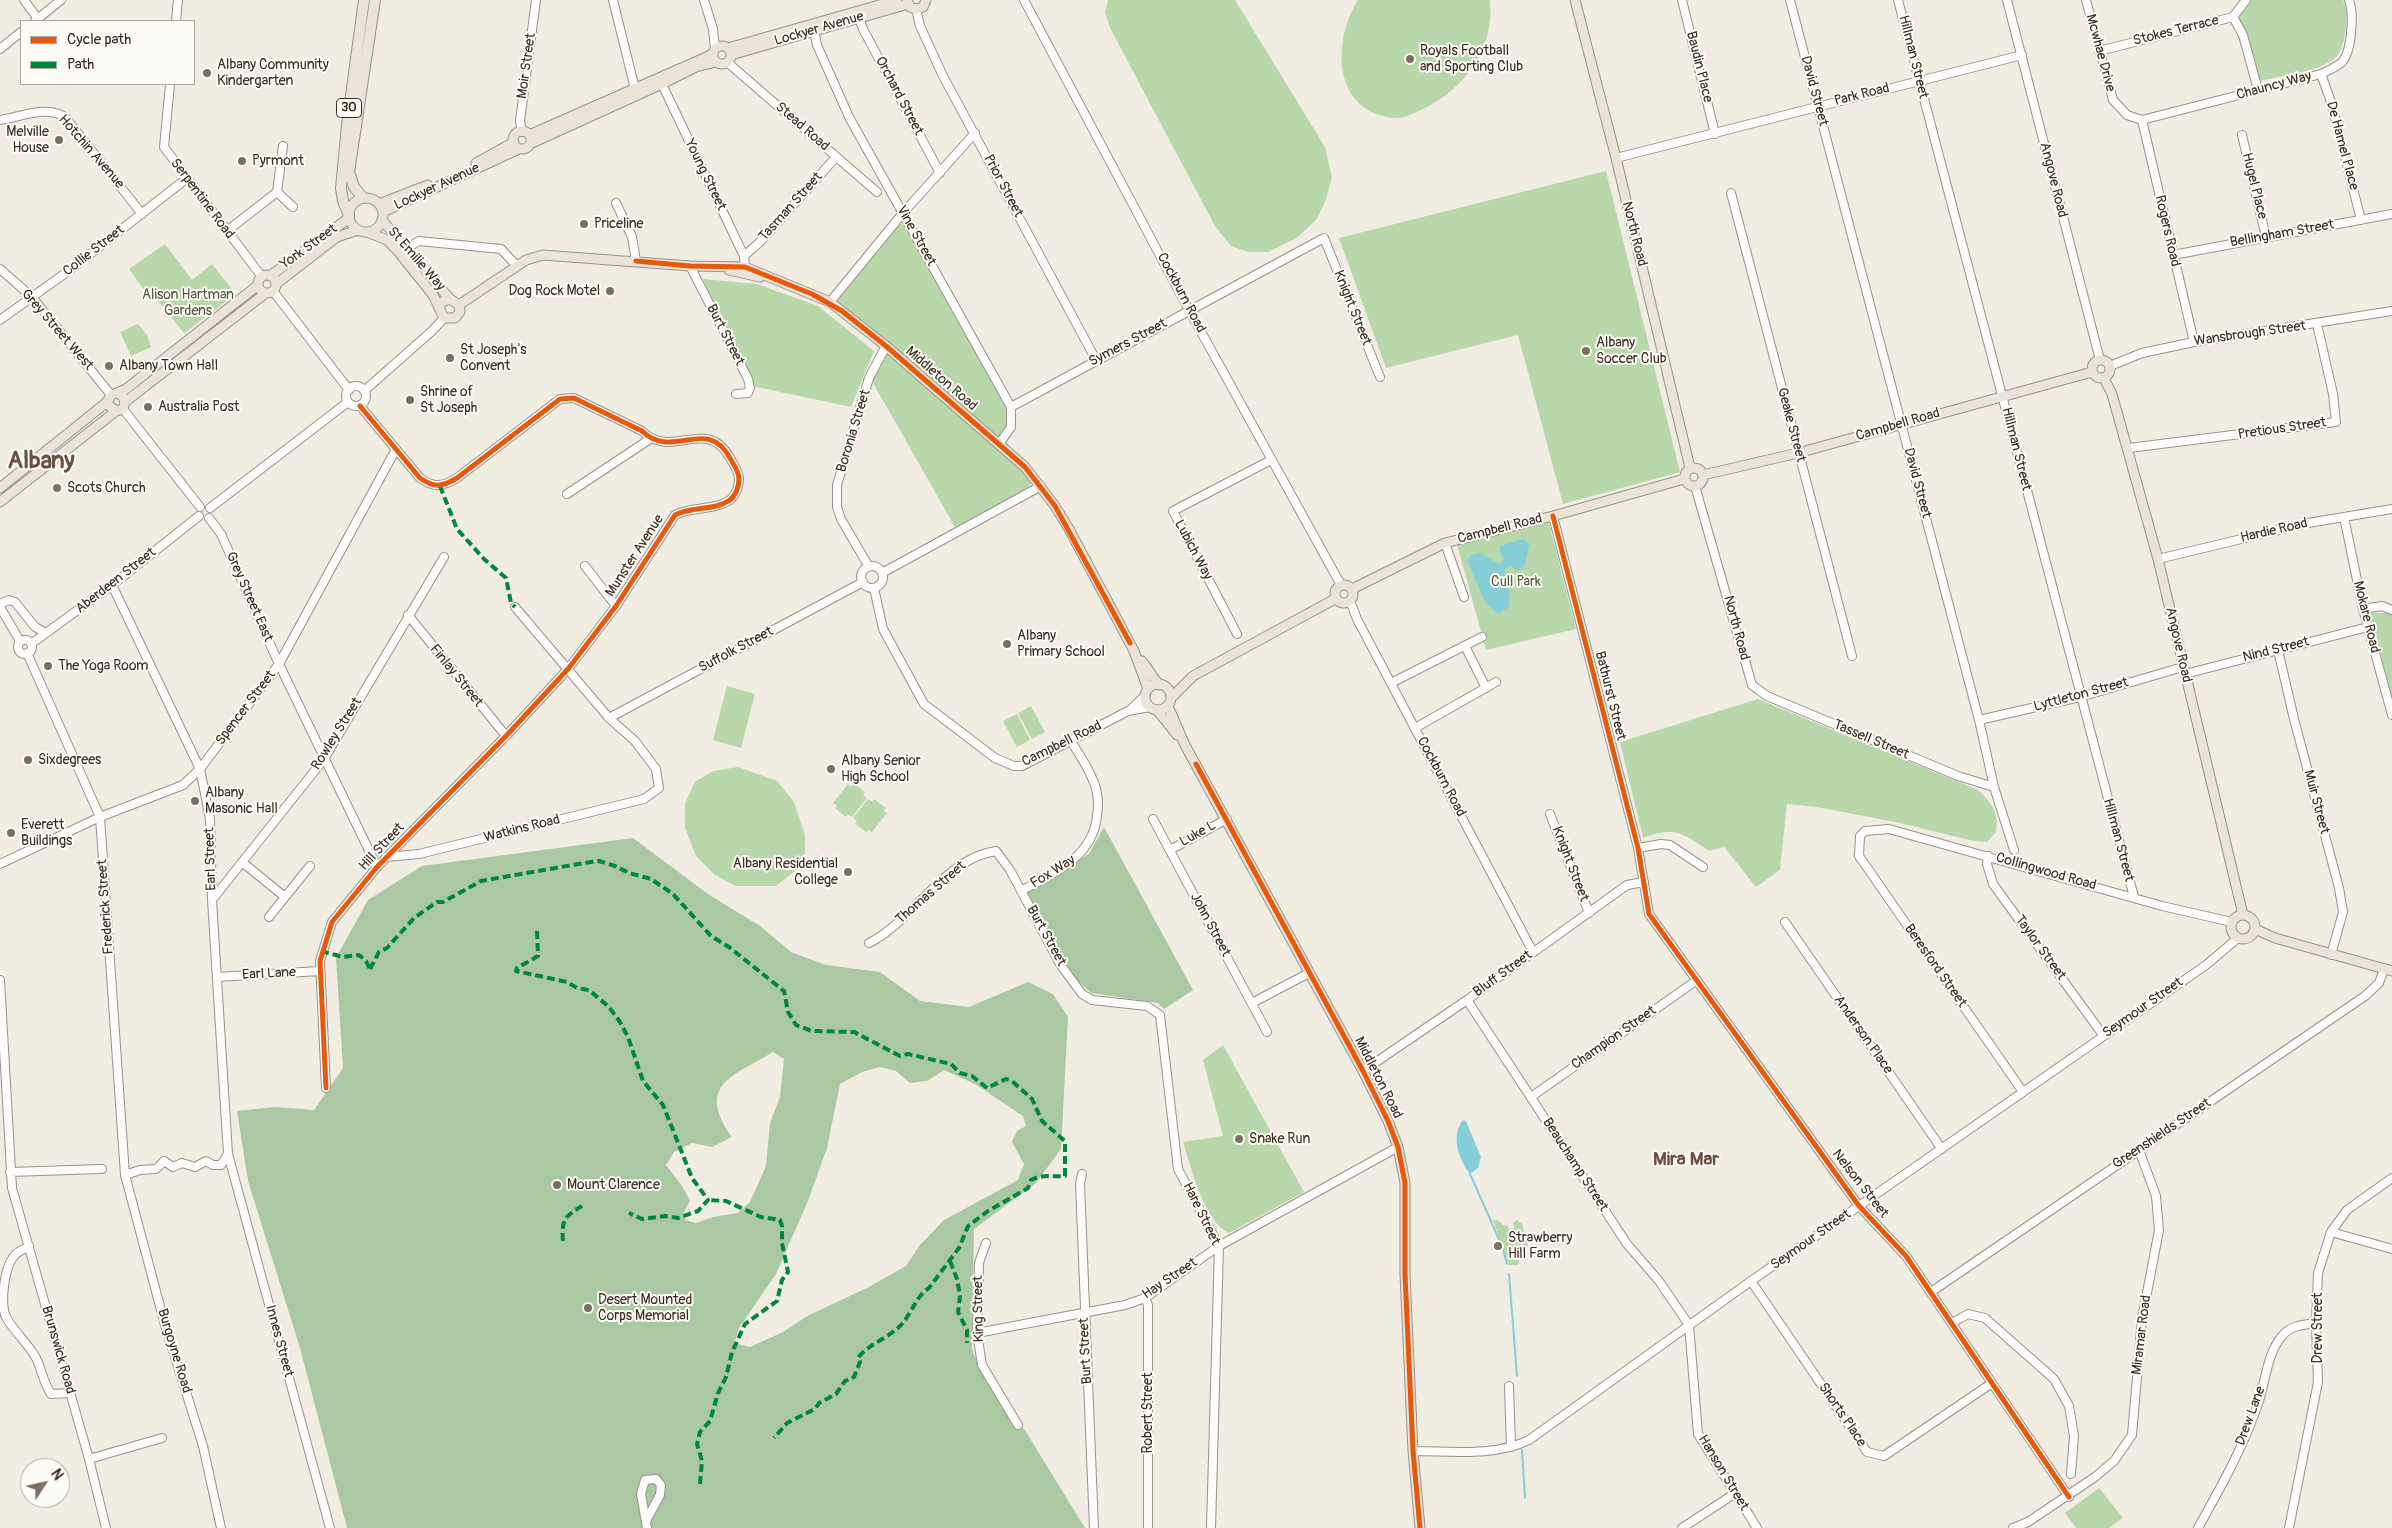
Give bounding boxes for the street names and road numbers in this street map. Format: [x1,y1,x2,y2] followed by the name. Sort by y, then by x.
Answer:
[772,8,866,50] street label: Lockyer Avenue
[2082,12,2118,94] street label: Mcwhae Drive
[2131,12,2221,50] street label: Stokes Terrace
[1895,14,1931,100] street label: Hillman Street
[1682,30,1716,104] street label: Baudin Place
[514,32,540,100] street label: Moir Street
[871,54,927,138] street label: Orchard Street
[1797,54,1831,128] street label: David Street
[2235,68,2313,104] street label: Chauncy Way
[1833,80,1891,110] street label: Park Road
[336,99,362,118] road number: 30
[772,99,832,155] street label: Stead Road
[2322,100,2362,192] street label: De Hamel Place
[54,112,128,192] street label: Hotchin Avenue
[680,137,730,213] street label: Young Street
[2036,141,2070,219] street label: Angove Road
[2238,151,2270,221] street label: Hugel Place
[980,152,1026,220] street label: Prior Street
[166,156,238,242] street label: Serpentine Road
[392,160,482,214] street label: Lockyer Avenue
[756,169,826,245] street label: Tasman Street
[2151,194,2183,268] street label: Rogers Road
[1618,200,1650,268] street label: North Road
[893,203,939,269] street label: Vine Street
[2229,217,2335,251] street label: Bellingham Street
[277,221,341,273] street label: York Street
[60,222,128,280] street label: Collie Street
[384,224,448,294] street label: St Emilie Way
[1153,250,1209,336] street label: Cockburn Road
[1329,268,1375,348] street label: Knight Street
[17,286,97,374] street label: Grey Street West
[702,302,748,368] street label: Burt Street
[1086,315,1170,371] street label: Symers Street
[2193,318,2307,350] street label: Wansbrough Street
[902,343,980,415] street label: Middleton Road
[1773,386,1809,464] street label: Geake Street
[833,388,875,474] street label: Boronia Street
[1854,405,1942,445] street label: Campbell Road
[1998,406,2034,492] street label: Hillman Street
[2237,414,2327,444] street label: Pretious Street
[1900,446,1934,520] street label: David Street
[1456,510,1544,548] street label: Campbell Road
[602,512,668,600] street label: Munster Avenue
[2239,515,2309,547] street label: Hardie Road
[1170,517,1216,583] street label: Lubich Way
[73,545,159,617] street label: Aberdeen Street
[222,549,276,645] street label: Grey Street East
[2349,579,2383,655] street label: Mokare Road
[1719,594,1753,662] street label: North Road
[2161,606,2195,684] street label: Angove Road
[696,623,776,677] street label: Suffolk Street
[2241,634,2311,666] street label: Nind Street
[426,641,486,711] street label: Finlay Street
[1591,650,1629,742] street label: Bathurst Street
[212,667,280,749] street label: Spencer Street
[2032,674,2130,716] street label: Lyttleton Street
[308,695,366,773] street label: Rowley Street
[1019,717,1105,771] street label: Campbell Road
[1831,717,1911,763] street label: Tassell Street
[1413,734,1469,820] street label: Cockburn Road
[2299,768,2333,836] street label: Muir Street
[2099,797,2137,883] street label: Hillman Street
[482,811,562,847] street label: Watkins Road
[1177,817,1219,851] street label: Luke L
[356,820,408,874] street label: Hill Street
[1548,824,1592,904] street label: Knight Street
[202,827,220,891] street label: Earl Street
[1994,850,2098,894] street label: Collingwood Road
[1028,852,1078,892] street label: Fox Way
[892,858,970,928] street label: Thomas Street
[94,859,118,955] street label: Frederick Street
[1186,890,1234,960] street label: John Street
[1023,903,1069,969] street label: Burt Street
[2011,912,2069,984] street label: Taylor Street
[1900,921,1970,1011] street label: Beresford Street
[1470,947,1536,1001] street label: Bluff Street
[242,964,296,984] street label: Earl Lane
[2100,974,2186,1042] street label: Seymour Street
[1830,992,1896,1078] street label: Anderson Place
[1568,1003,1660,1073] street label: Champion Street
[1350,1034,1406,1122] street label: Middleton Road
[2110,1095,2214,1173] street label: Greenshields Street
[1538,1115,1612,1215] street label: Beauchamp Street
[1828,1146,1892,1222] street label: Nelson Street
[1179,1180,1223,1248] street label: Hare Street
[1768,1206,1854,1274] street label: Seymour Street
[1139,1255,1201,1303] street label: Hay Street
[970,1275,988,1343] street label: King Street
[2310,1293,2326,1363] street label: Drew Street
[2129,1294,2155,1376] street label: Miramar Road
[261,1303,297,1379] street label: Innes Street
[37,1304,79,1396] street label: Brunswick Road
[153,1307,195,1395] street label: Burgoyne Road
[1076,1317,1096,1385] street label: Burt Street
[1140,1372,1156,1454] street label: Robert Street
[1814,1380,1870,1450] street label: Shorts Place
[2233,1384,2269,1448] street label: Drew Lane
[1694,1432,1752,1514] street label: Hanson Street

